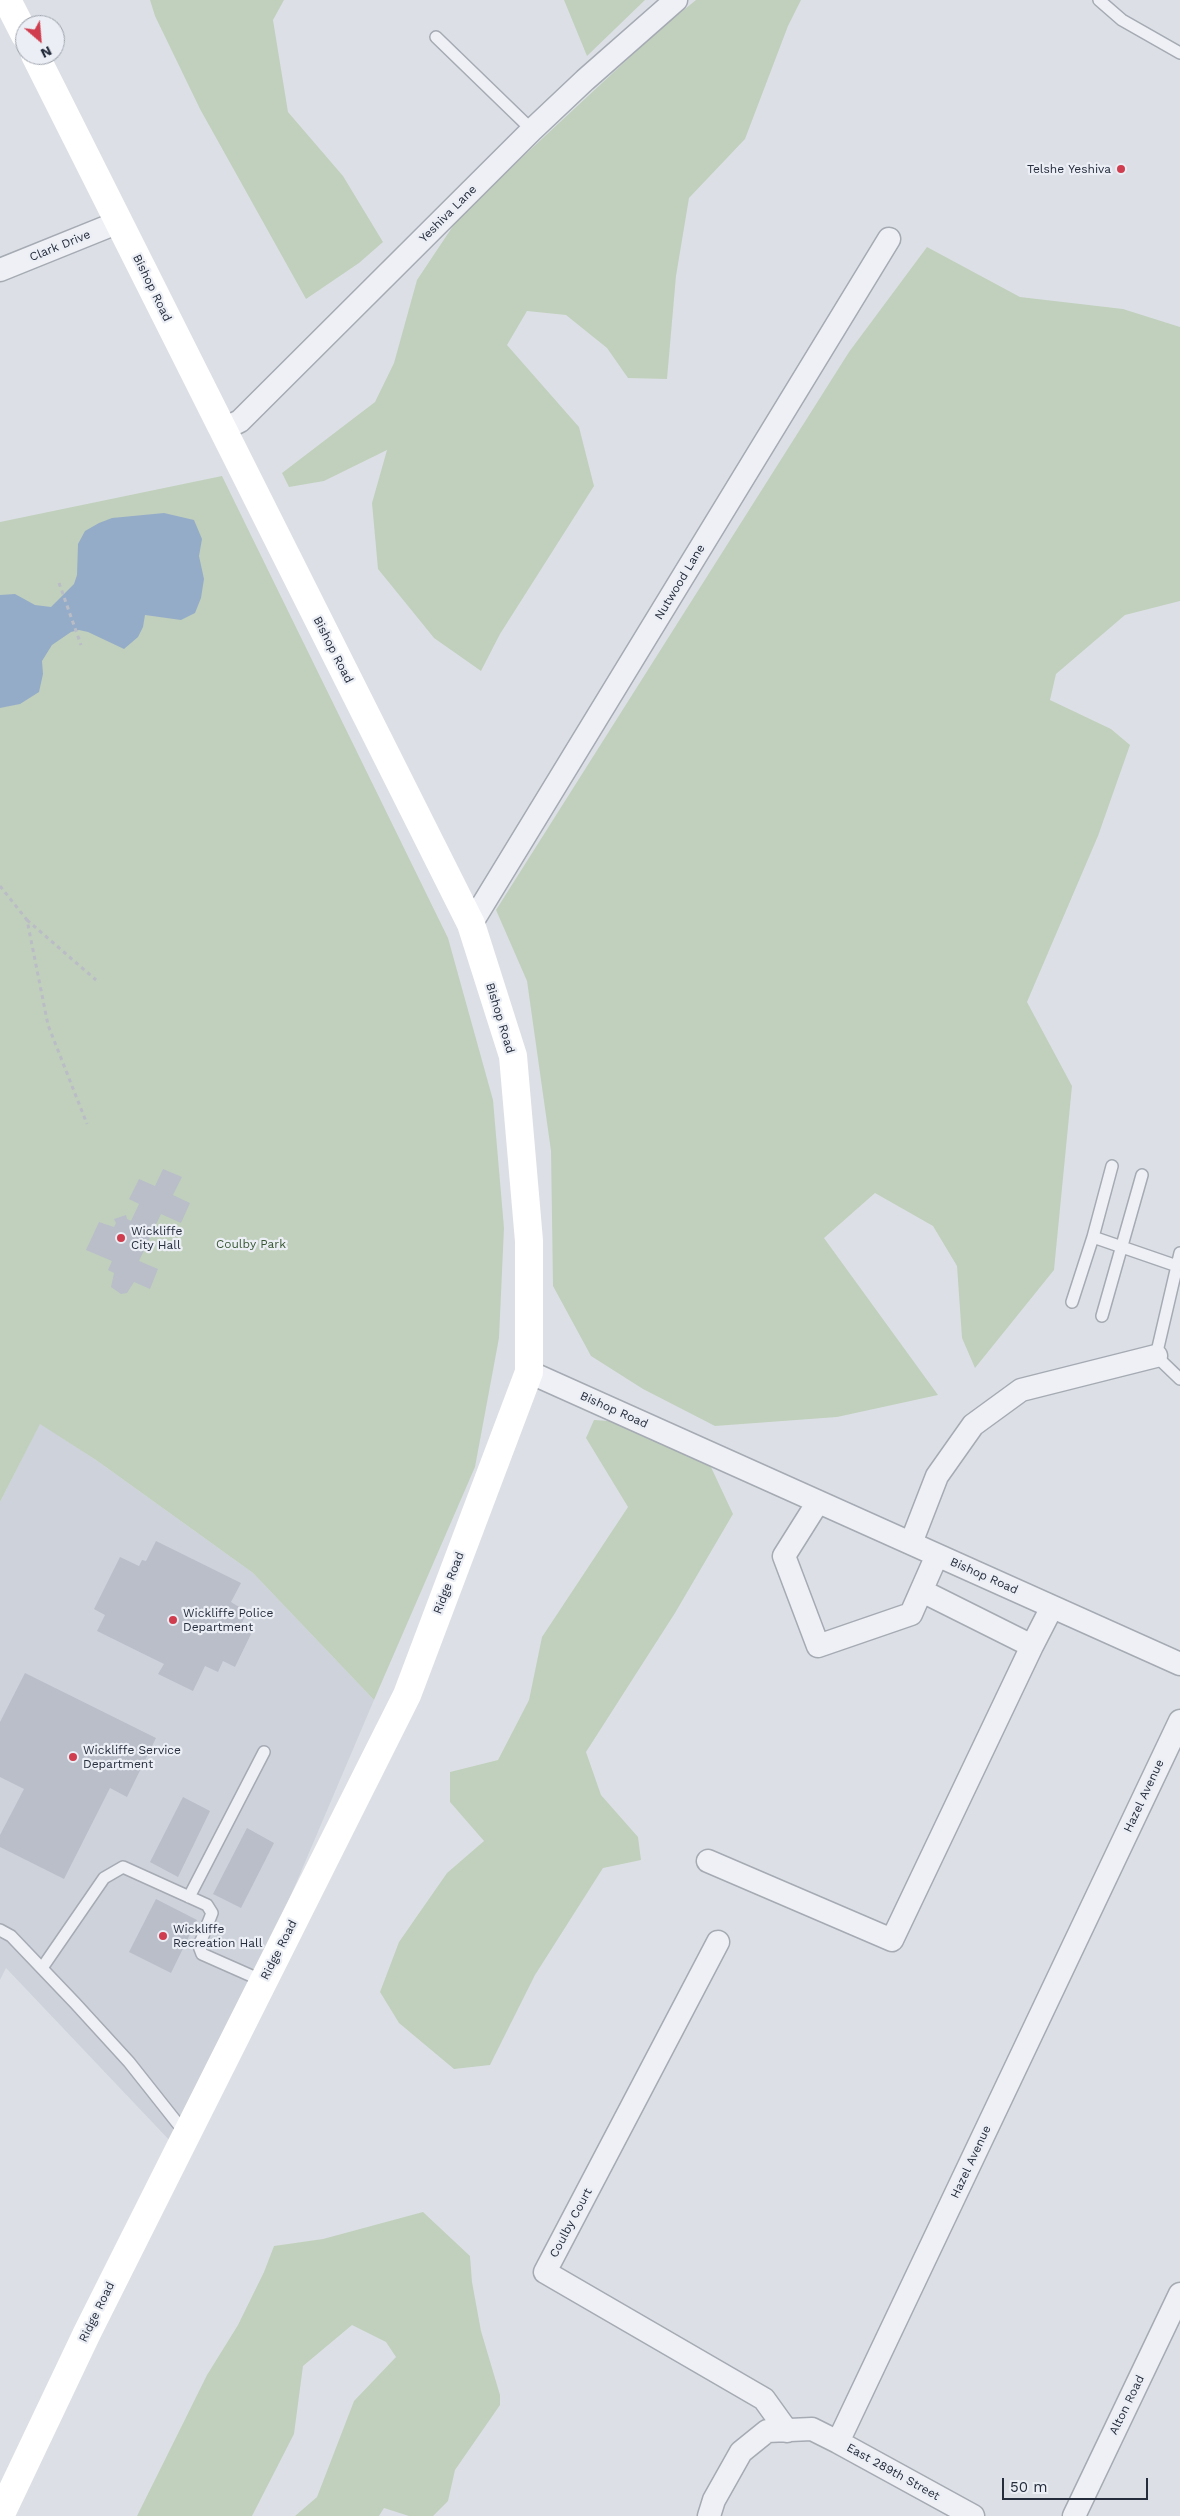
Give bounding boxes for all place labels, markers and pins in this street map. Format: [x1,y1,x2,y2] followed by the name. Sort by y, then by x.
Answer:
[1027,162,1111,176] place label: Telshe Yeshiva
[1115,163,1127,175] marker: Telshe Yeshiva
[131,1224,182,1252] place label: Wickliffe City Hall
[115,1232,127,1244] marker: Wickliffe City Hall
[183,1606,273,1634] place label: Wickliffe Police Department
[167,1614,179,1626] marker: Wickliffe Police Department
[83,1743,181,1771] place label: Wickliffe Service Department
[67,1751,79,1763] marker: Wickliffe Service Department
[173,1922,262,1950] place label: Wickliffe Recreation Hall
[157,1930,169,1942] marker: Wickliffe Recreation Hall

